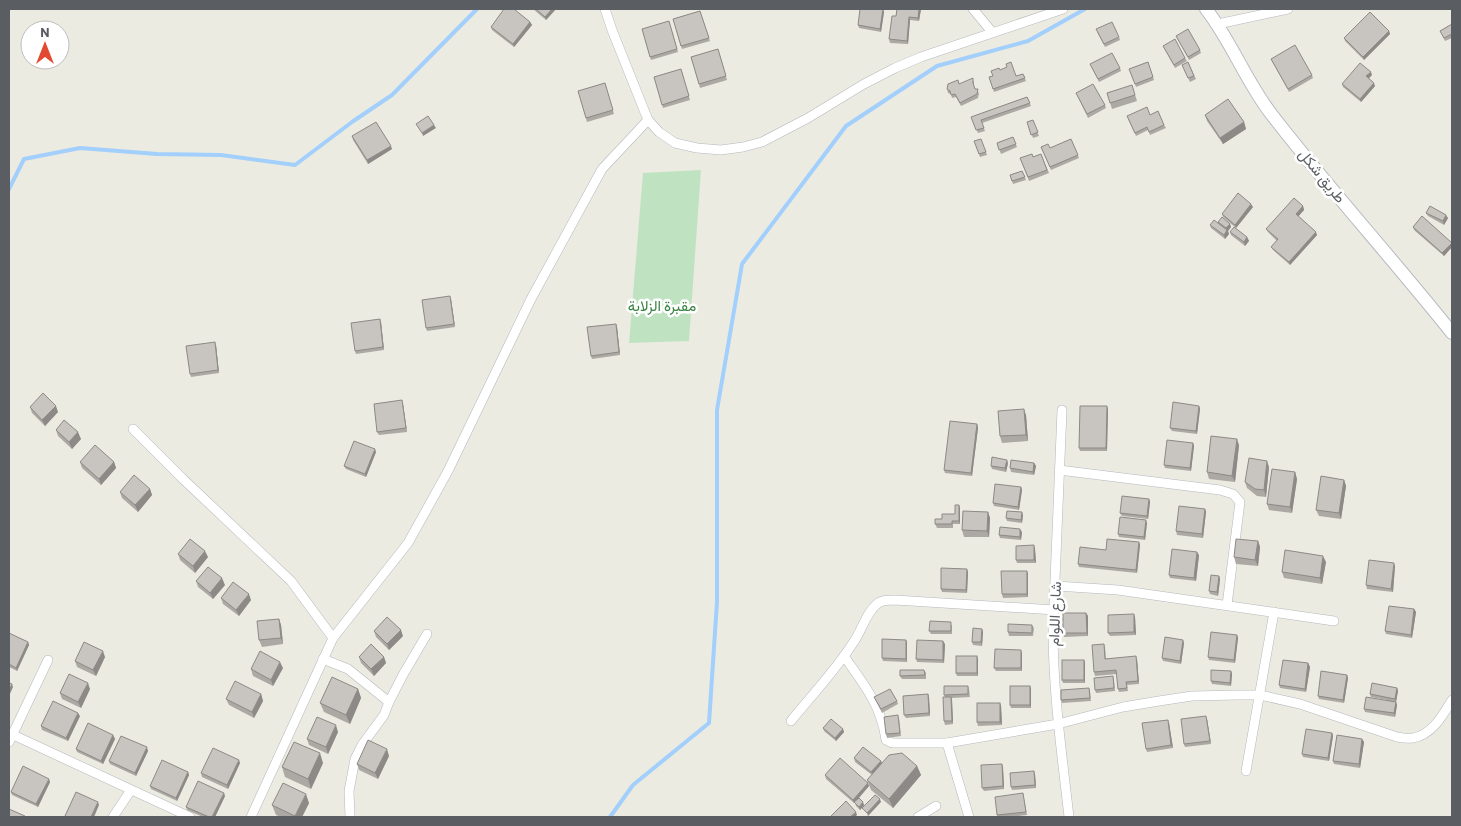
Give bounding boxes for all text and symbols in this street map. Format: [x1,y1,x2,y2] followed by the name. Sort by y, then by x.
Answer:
[20,20,70,70] north arrow
[40,23,50,40] text: N
[1294,145,1350,207] street label: طريق شكل
[628,296,696,315] park label: مقبرة الزلابة
[1044,581,1067,647] street label: شارع اللوام

